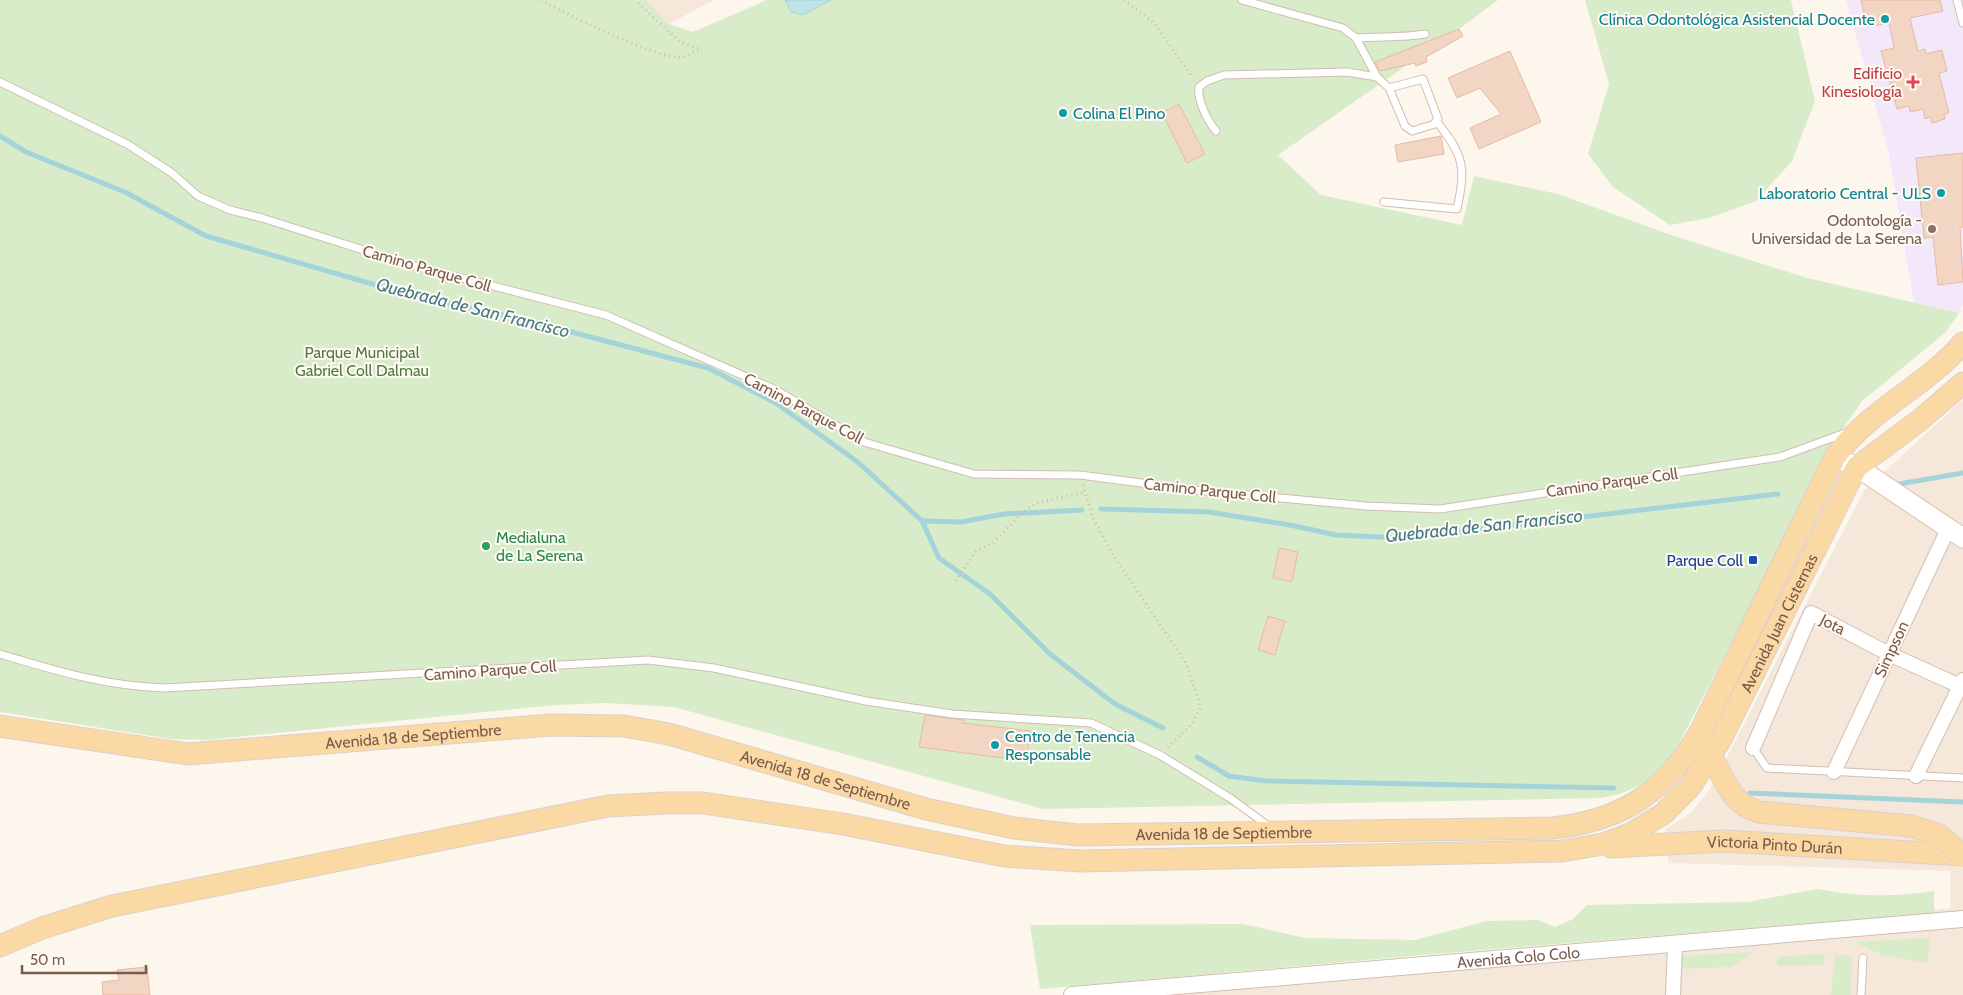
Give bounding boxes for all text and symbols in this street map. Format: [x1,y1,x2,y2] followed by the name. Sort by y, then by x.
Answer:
[1599,10,1875,29] place label: Clínica Odontológica Asistencial Docente
[1879,13,1891,25] marker: Clínica Odontológica Asistencial Docente
[1821,64,1902,101] place label: Edificio Kinesiología
[1906,75,1920,89] marker: Edificio Kinesiología
[1073,104,1165,123] place label: Colina El Pino
[1057,107,1069,119] marker: Colina El Pino
[1759,184,1931,203] place label: Laboratorio Central - ULS
[1935,187,1947,199] marker: Laboratorio Central - ULS
[1751,211,1922,248] place label: Odontología - Universidad de La Serena
[1926,223,1938,235] marker: Odontología - Universidad de La Serena
[360,241,494,296] street label: Camino Parque Coll
[374,273,572,343] water label: Quebrada de San Francisco
[295,343,429,380] park label: Parque Municipal Gabriel Coll Dalmau
[741,369,867,448] street label: Camino Parque Coll
[1545,464,1679,501] street label: Camino Parque Coll
[1143,474,1277,507] street label: Camino Parque Coll
[1384,505,1584,547] water label: Quebrada de San Francisco
[496,528,583,565] place label: Medialuna de La Serena
[480,540,492,552] marker: Medialuna de La Serena
[1737,550,1822,696] street label: Avenida Juan Cisternas
[1666,551,1743,570] place label: Parque Coll
[1747,554,1759,566] marker: Parque Coll
[1816,610,1849,639] street label: Jota
[1870,618,1913,680] street label: Simpson
[423,656,557,685] street label: Camino Parque Coll
[325,720,502,753] street label: Avenida 18 de Septiembre
[1005,727,1135,764] place label: Centro de Tenencia Responsable
[989,739,1001,751] marker: Centro de Tenencia Responsable
[738,746,913,814] street label: Avenida 18 de Septiembre
[1136,823,1312,844] street label: Avenida 18 de Septiembre
[1707,832,1843,858] street label: Victoria Pinto Durán
[22,942,146,974] scale bar
[1456,943,1581,972] street label: Avenida Colo Colo
[30,951,65,969] text: 50 m

